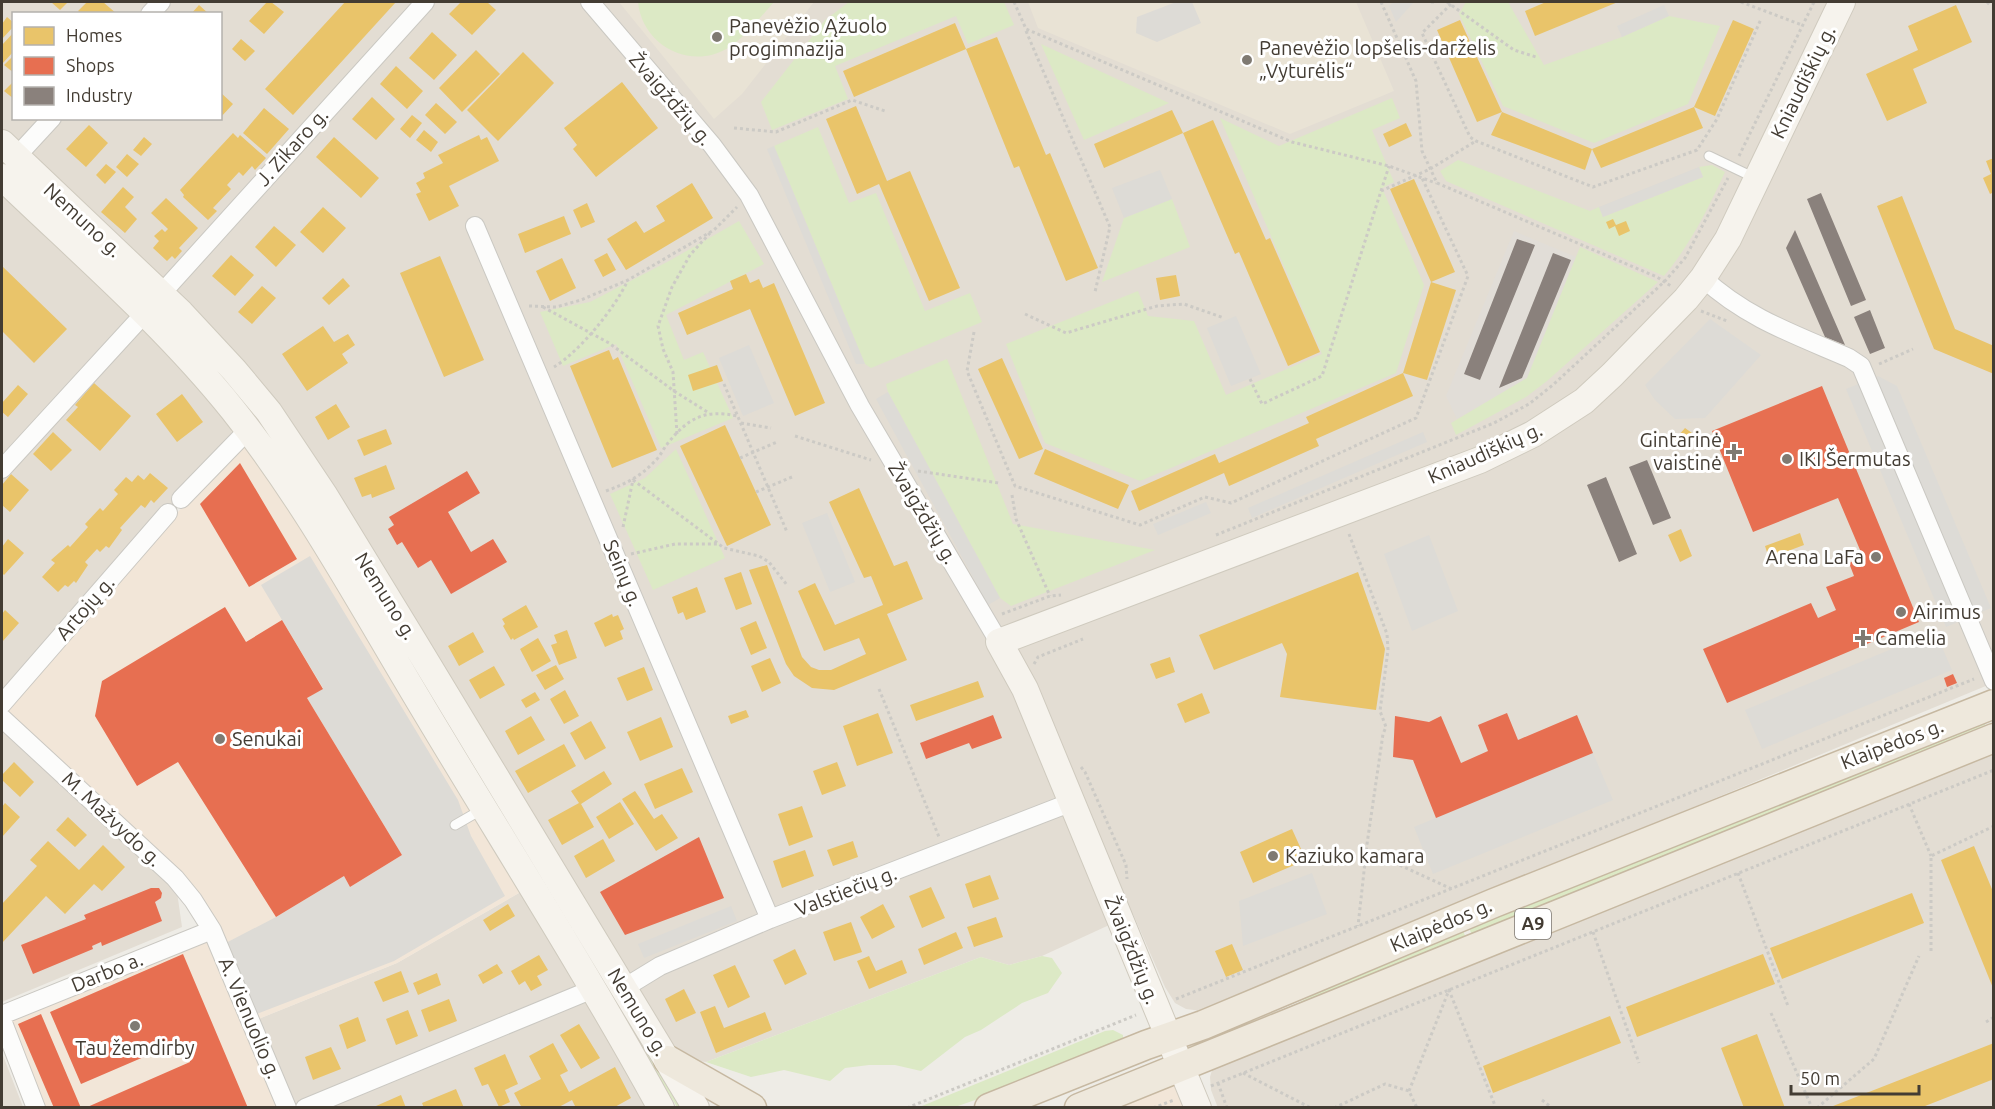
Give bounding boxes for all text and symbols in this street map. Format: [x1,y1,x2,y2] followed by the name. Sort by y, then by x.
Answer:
[12,12,222,120] legend
[729,14,887,60] place label: Panevėžio Ąžuolo progimnazija
[1765,22,1840,142] street label: Kniaudiškių g.
[66,25,123,45] text: Homes
[710,30,724,44] marker: Panevėžio Ąžuolo progimnazija
[1259,36,1496,82] place label: Panevėžio lopšelis-darželis „Vyturėlis“
[625,48,718,149] street label: Žvaigždžių g.
[1240,53,1254,67] marker: Panevėžio lopšelis-darželis „Vyturėlis“
[66,55,115,75] text: Shops
[66,85,133,105] text: Industry
[251,103,332,190] street label: J. Zikaro g.
[40,178,127,262] street label: Nemuno g.
[1424,417,1546,488] street label: Kniaudiškių g.
[1639,428,1722,474] place label: Gintarinė vaistinė
[1727,445,1741,459] marker: Gintarinė vaistinė
[1799,447,1911,470] place label: IKI Šermutas
[1780,452,1794,466] marker: IKI Šermutas
[884,458,963,568] street label: Žvaigždžių g.
[599,536,648,610] street label: Seinų g.
[1766,545,1864,568] place label: Arena LaFa
[351,548,422,643] street label: Nemuno g.
[1869,550,1883,564] marker: Arena LaFa
[51,571,119,644] street label: Artojų g.
[1913,600,1981,623] place label: Airimus
[1894,605,1908,619] marker: Airimus
[1875,626,1946,649] place label: Camelia
[1856,631,1870,645] marker: Camelia
[1837,713,1947,774] street label: Klaipėdos g.
[232,727,302,750] place label: Senukai
[213,732,227,746] marker: Senukai
[58,767,167,871] street label: M. Mažvydo g.
[1285,844,1425,867] place label: Kaziuko kamara
[1266,849,1280,863] marker: Kaziuko kamara
[792,861,900,920] street label: Valstiečių g.
[1100,892,1165,1007] street label: Žvaigždžių g.
[1386,893,1495,956] street label: Klaipėdos g.
[1515,909,1551,939] road number: A9
[68,947,146,996] street label: Darbo a.
[215,954,286,1082] street label: A. Vienuolio g.
[603,964,674,1060] street label: Nemuno g.
[128,1019,142,1033] marker: Tau žemdirby
[75,1036,195,1059] place label: Tau žemdirby
[1791,1058,1918,1096] scale bar
[1800,1068,1840,1088] text: 50 m

